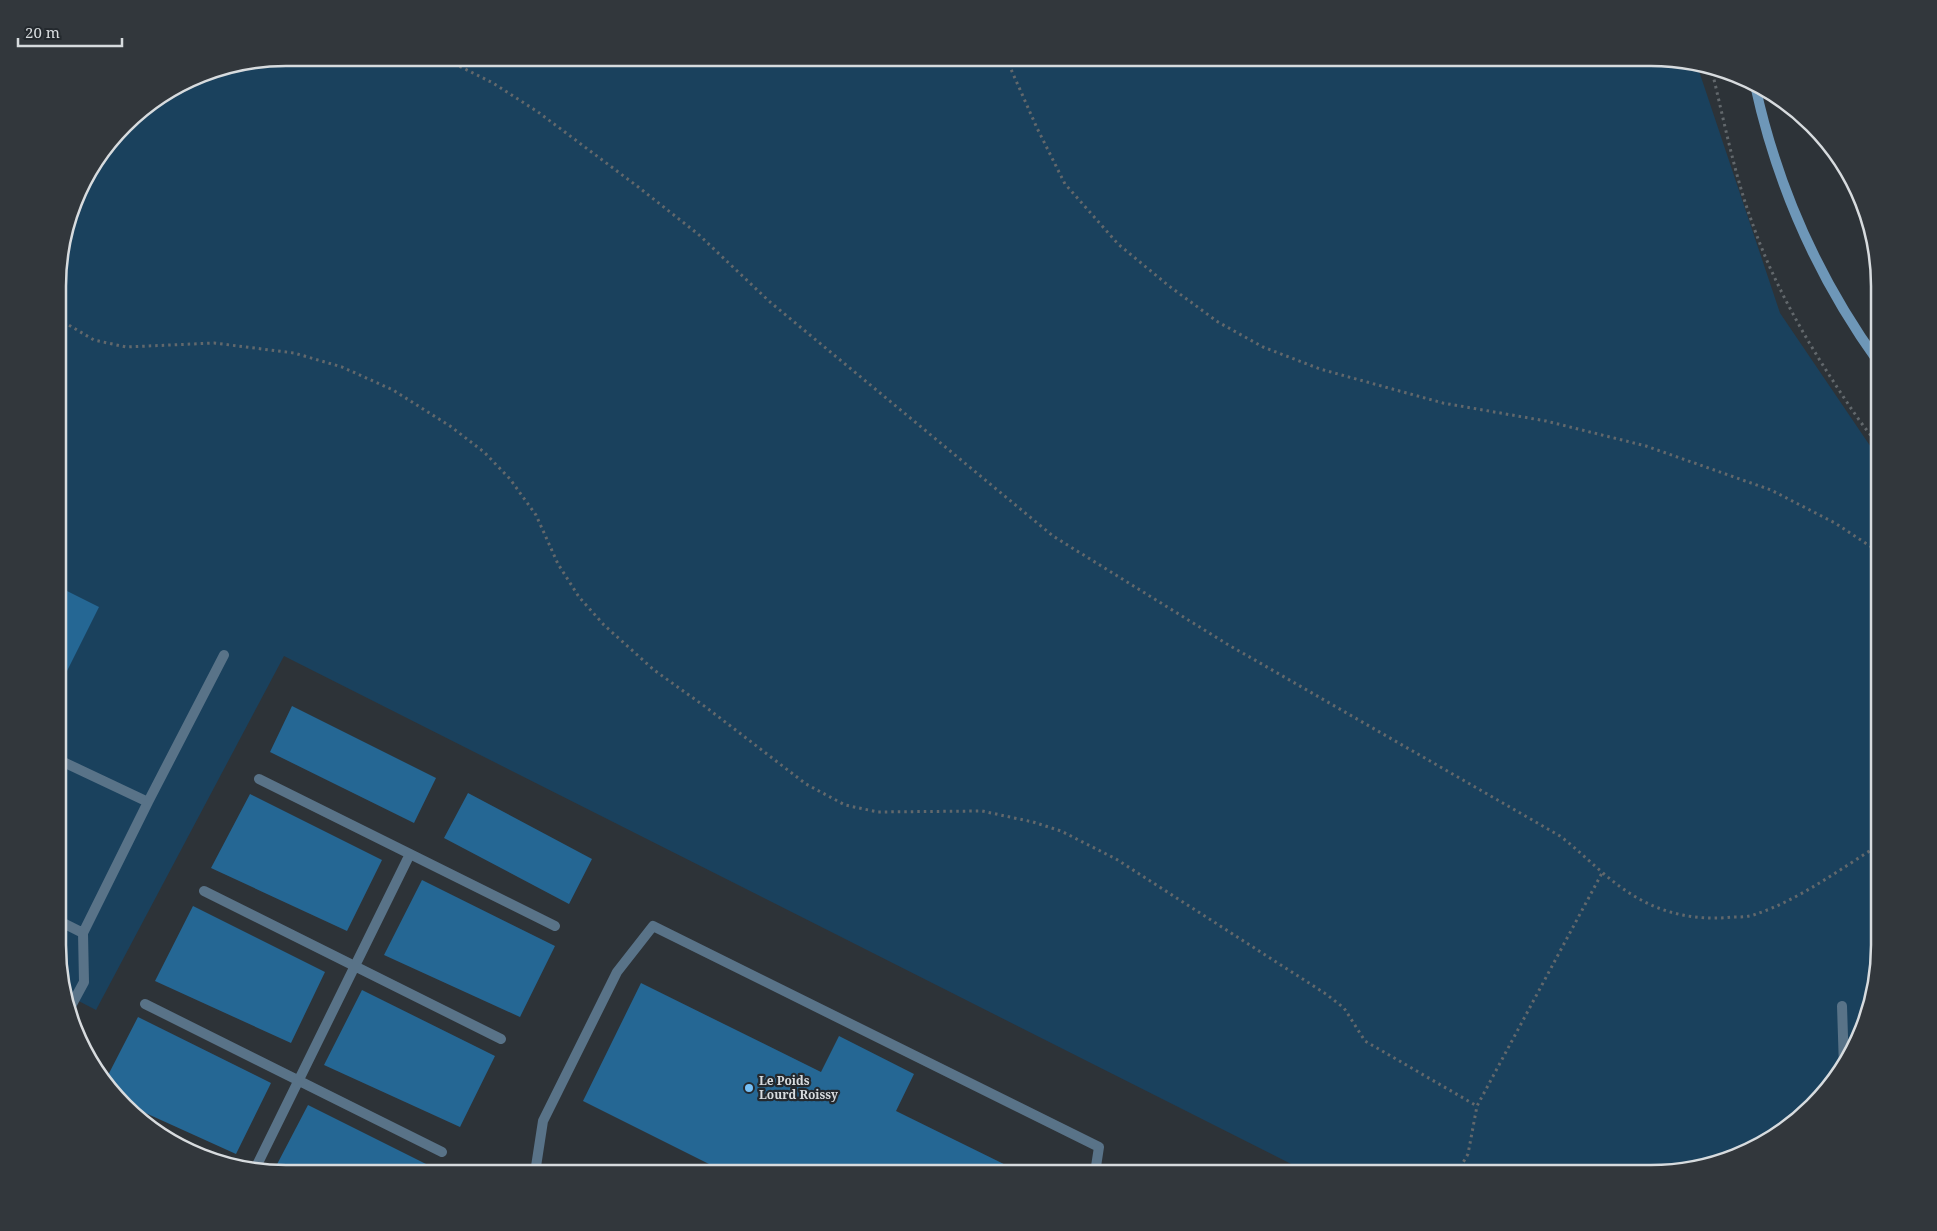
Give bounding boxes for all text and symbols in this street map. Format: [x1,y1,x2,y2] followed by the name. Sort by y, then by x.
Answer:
[18,15,121,47] scale bar
[25,22,60,42] text: 20 m
[759,1072,838,1103] place label: Le Poids Lourd Roissy
[743,1082,755,1094] marker: Le Poids Lourd Roissy

